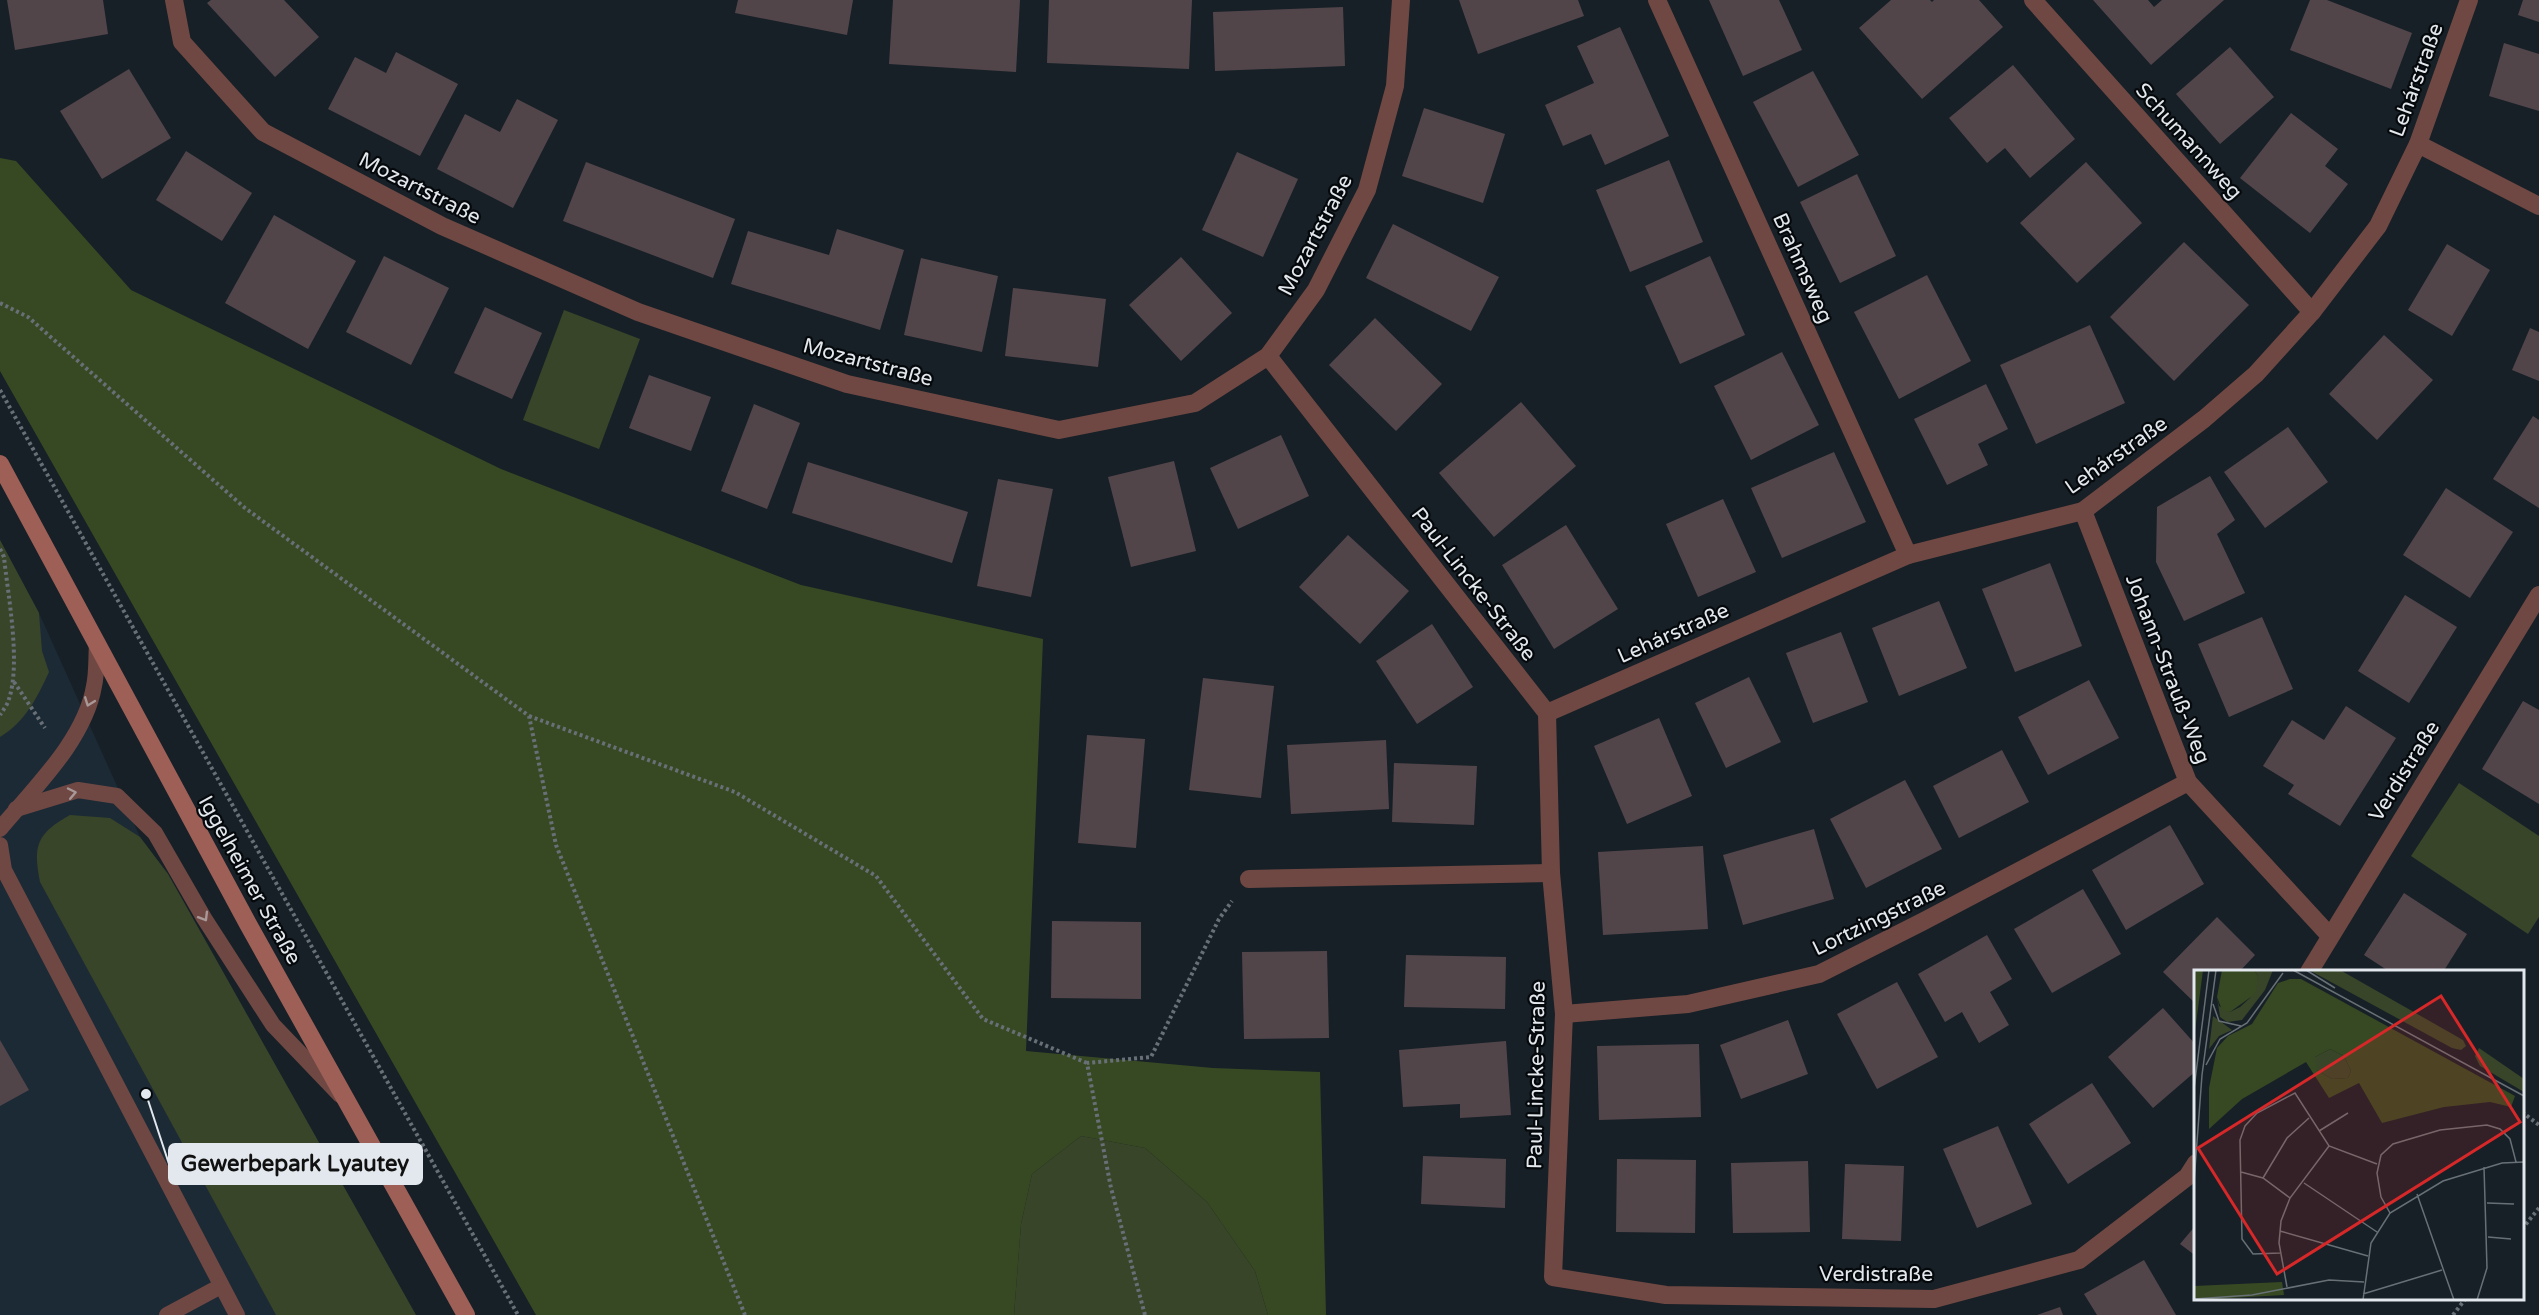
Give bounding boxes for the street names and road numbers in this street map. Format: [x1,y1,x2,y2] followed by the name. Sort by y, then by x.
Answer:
[2384,20,2449,140] street label: Lehárstraße
[2130,78,2247,205] street label: Schumannweg
[355,147,485,230] street label: Mozartstraße
[1273,170,1358,300] street label: Mozartstraße
[1767,209,1838,327] street label: Brahmsweg
[800,333,936,392] street label: Mozartstraße
[2060,411,2172,500] street label: Lehárstraße
[1406,502,1541,666] street label: Paul-Lincke-Straße
[2120,571,2215,767] street label: Johann-Strauß-Weg
[1614,598,1733,669] street label: Lehárstraße
[2364,716,2445,826] street label: Verdistraße
[193,792,306,969] street label: Iggelheimer Straße
[1808,875,1950,962] street label: Lortzingstraße
[1522,981,1551,1169] street label: Paul-Lincke-Straße
[1819,1262,1933,1287] street label: Verdistraße

